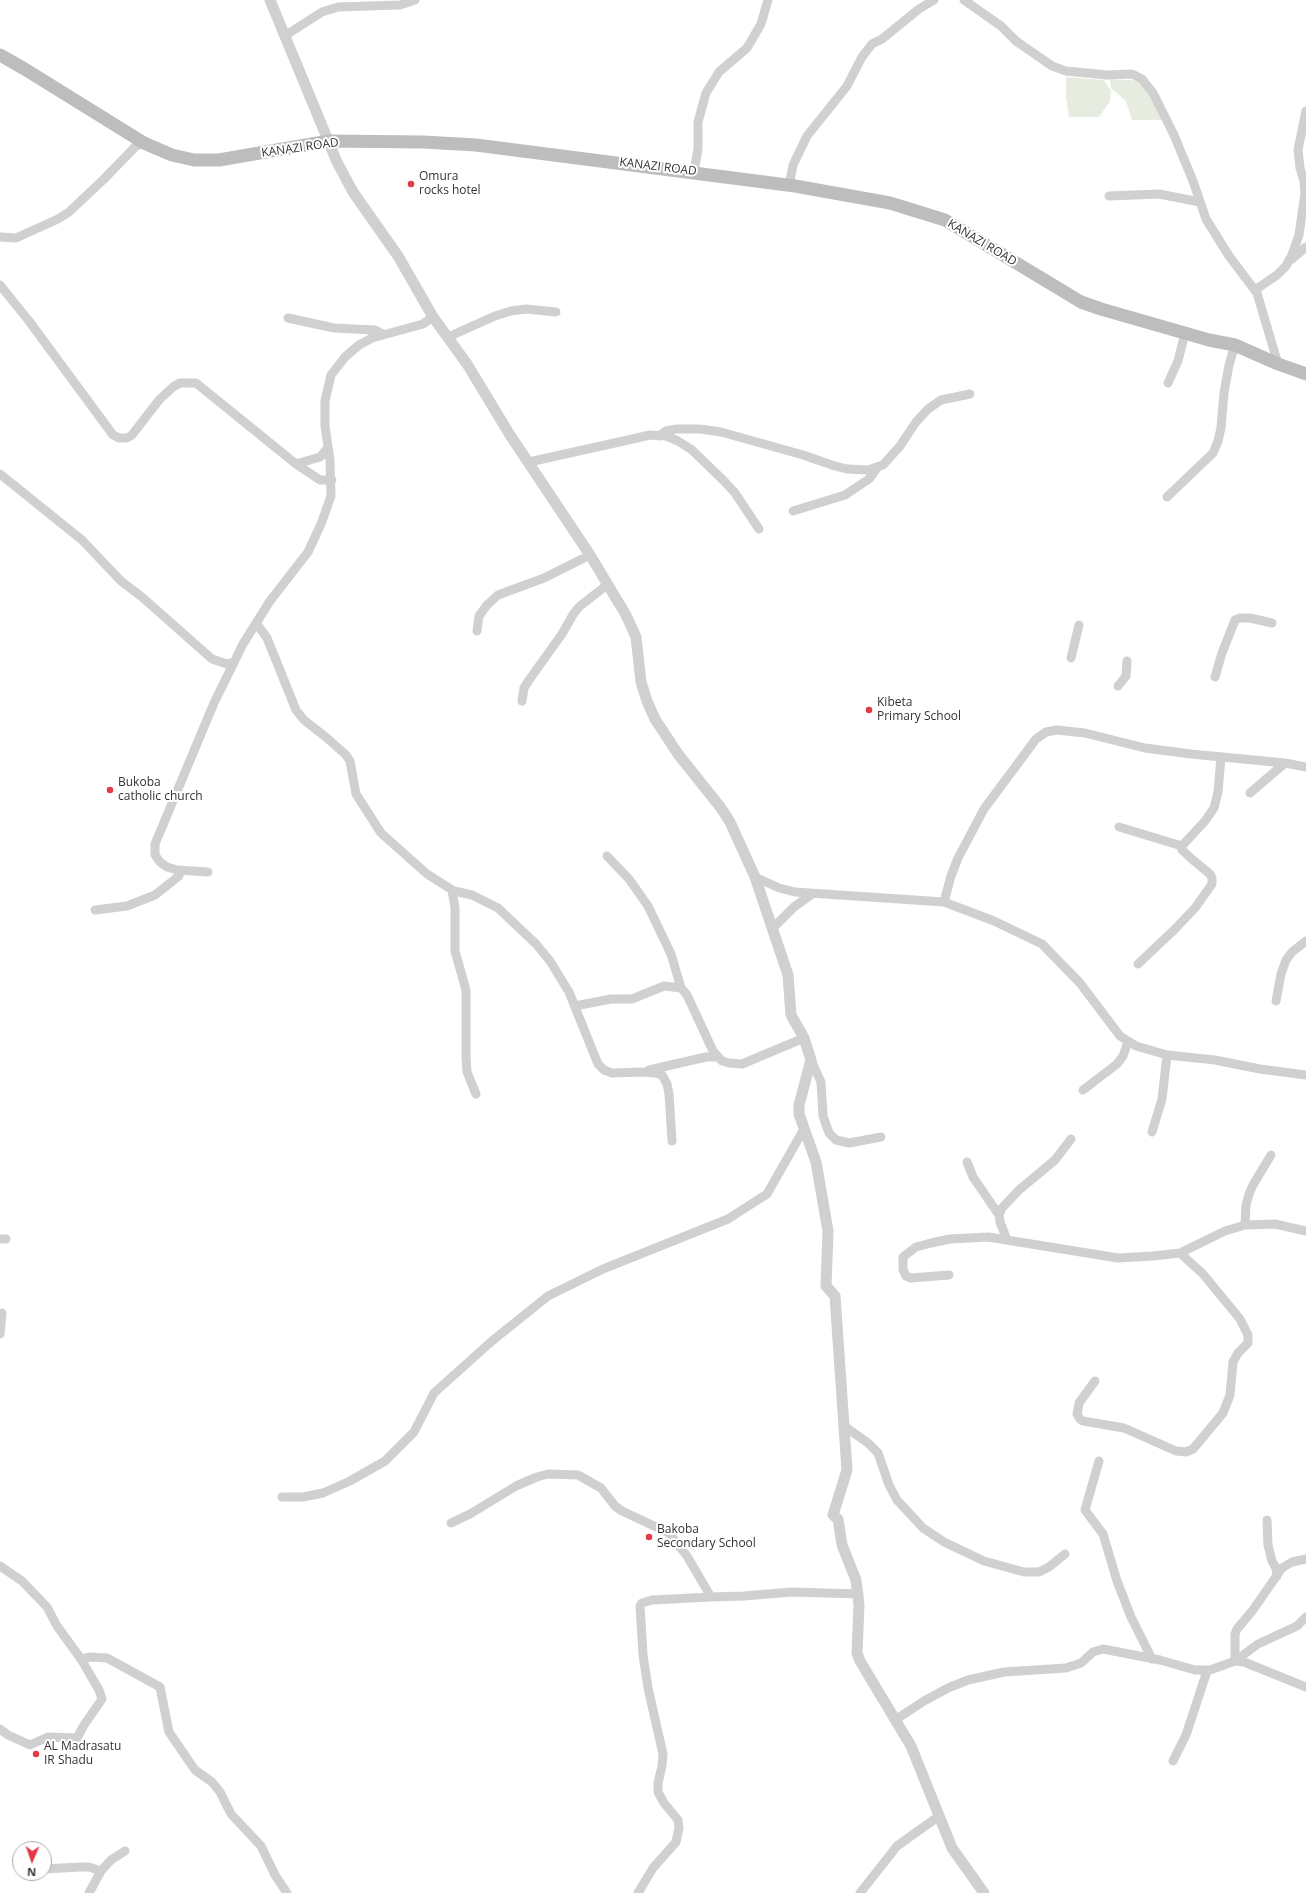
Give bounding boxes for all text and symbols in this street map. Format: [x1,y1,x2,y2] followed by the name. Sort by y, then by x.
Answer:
[260,135,340,161] street label: KANAZI ROAD
[618,155,698,179] street label: KANAZI ROAD
[419,170,481,198] place label: Omura rocks hotel
[406,179,416,189] marker: Omura rocks hotel
[945,217,1019,269] street label: KANAZI ROAD
[877,696,961,724] place label: Kibeta Primary School
[864,705,874,715] marker: Kibeta Primary School
[118,776,203,804] place label: Bukoba catholic church
[105,785,115,795] marker: Bukoba catholic church
[657,1523,756,1551] place label: Bakoba Secondary School
[644,1532,654,1542] marker: Bakoba Secondary School
[44,1740,121,1768] place label: AL Madrasatu IR Shadu
[31,1749,41,1759] marker: AL Madrasatu IR Shadu
[12,1841,52,1881] north arrow
[27,1865,36,1880] text: N

